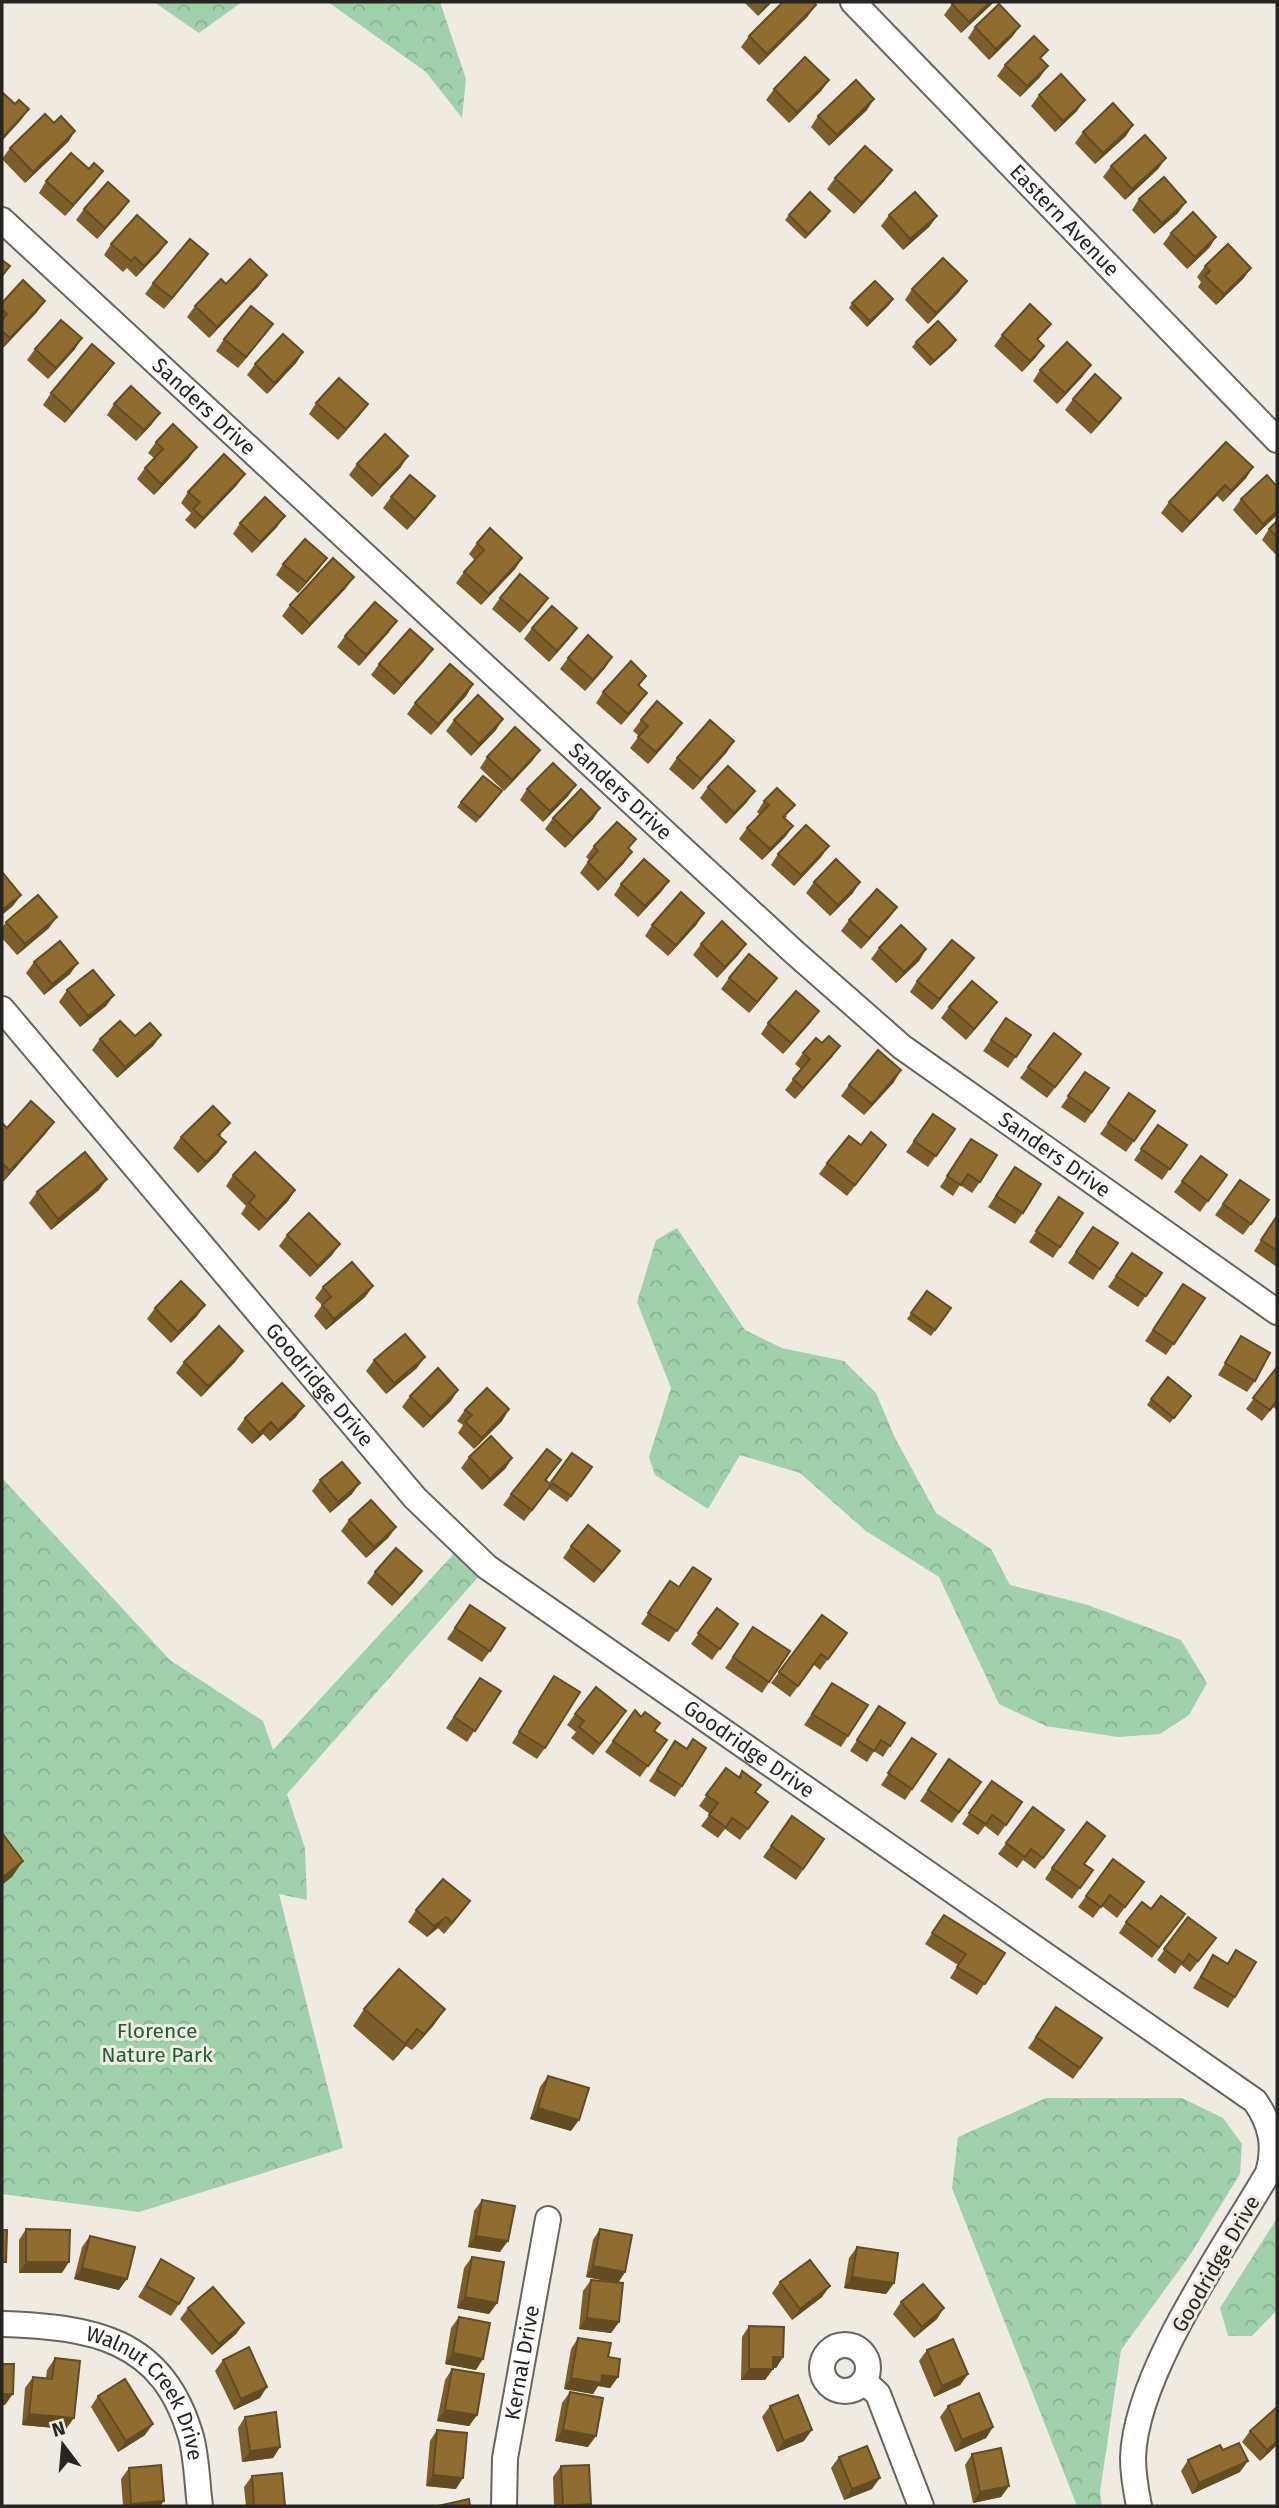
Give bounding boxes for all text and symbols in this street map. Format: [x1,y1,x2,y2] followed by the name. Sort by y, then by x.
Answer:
[1004,159,1125,282] street label: Eastern Avenue
[147,352,261,461] street label: Sanders Drive
[563,737,678,846] street label: Sanders Drive
[993,1106,1116,1203] street label: Sanders Drive
[260,1318,379,1452] street label: Goodridge Drive
[678,1695,820,1804] street label: Goodridge Drive
[101,2018,213,2068] park label: Florence Nature Park
[1166,2191,1266,2337] street label: Goodridge Drive
[499,2303,545,2422] street label: Kernal Drive
[83,2320,208,2462] street label: Walnut Creek Drive
[28,2410,98,2480] north arrow
[49,2416,68,2442] text: N

